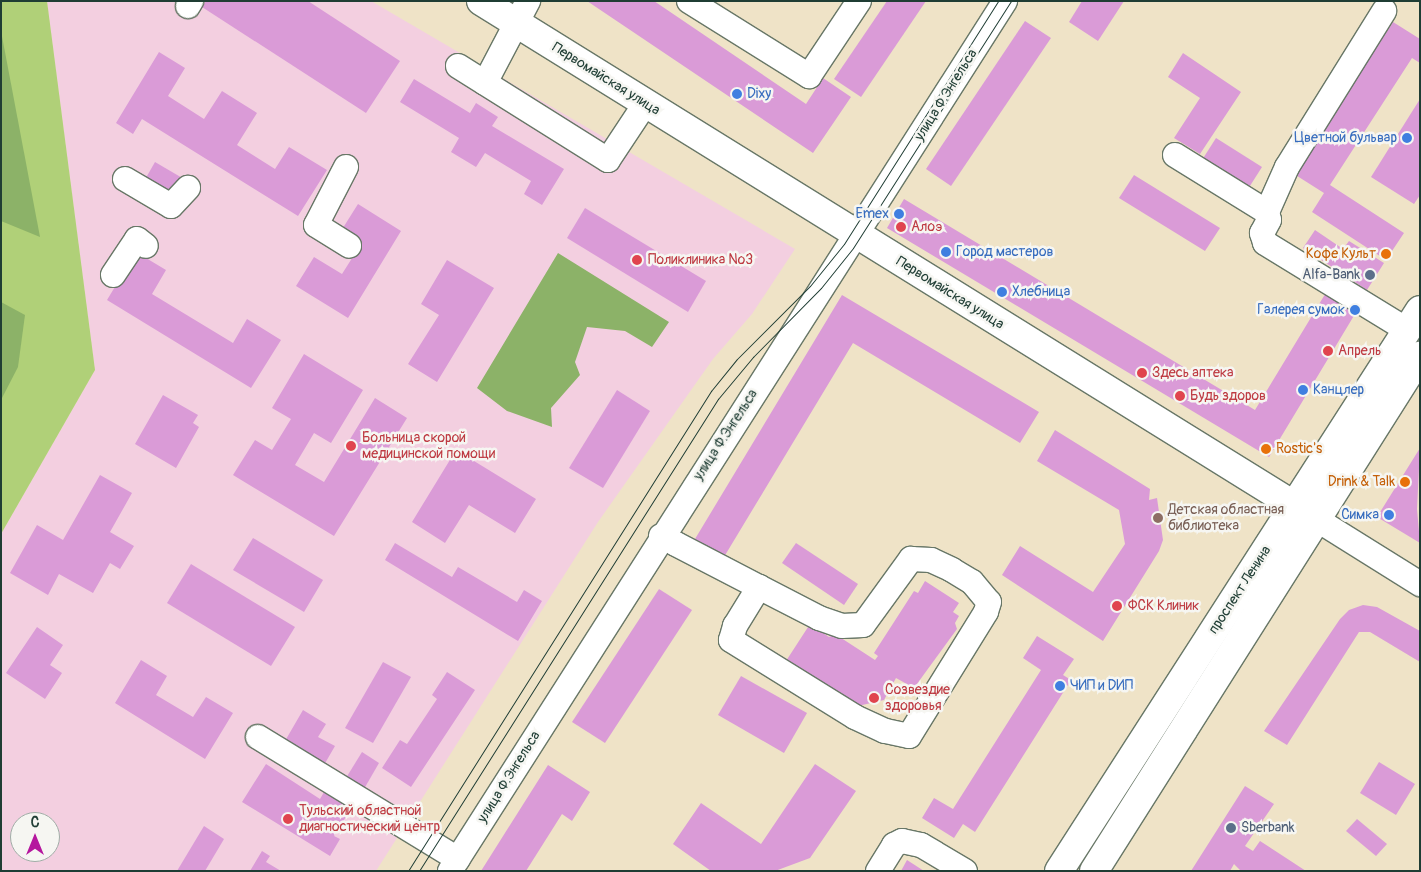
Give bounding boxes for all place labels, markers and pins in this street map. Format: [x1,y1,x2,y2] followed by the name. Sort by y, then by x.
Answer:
[747,86,771,102] place label: Dixy
[731,88,743,100] marker: Dixy
[1294,130,1397,146] place label: Цветной бульвар
[1401,132,1413,144] marker: Цветной бульвар
[855,206,889,222] place label: Emex
[893,208,905,220] marker: Emex
[911,219,942,235] place label: Алоэ
[895,221,907,233] marker: Алоэ
[956,244,1053,260] place label: Город мастеров
[940,246,952,258] marker: Город мастеров
[1306,246,1376,262] place label: Кофе Культ
[1380,248,1392,260] marker: Кофе Культ
[648,252,753,268] place label: Поликлиника №3
[630,253,644,267] marker: Поликлиника №3
[1302,267,1360,283] place label: Alfa-Bank
[1364,269,1376,281] marker: Alfa-Bank
[1012,284,1070,300] place label: Хлебница
[996,286,1008,298] marker: Хлебница
[1257,302,1345,318] place label: Галерея сумок
[1349,304,1361,316] marker: Галерея сумок
[1338,343,1382,359] place label: Апрель
[1322,345,1334,357] marker: Апрель
[1152,365,1234,381] place label: Здесь аптека
[1136,367,1148,379] marker: Здесь аптека
[1313,382,1364,398] place label: Канцлер
[1297,384,1309,396] marker: Канцлер
[1190,388,1266,404] place label: Будь здоров
[1174,390,1186,402] marker: Будь здоров
[362,430,495,462] place label: Больница скорой медицинской помощи
[344,439,358,453] marker: Больница скорой медицинской помощи
[1276,441,1322,457] place label: Rostic's
[1260,443,1272,455] marker: Rostic's
[1328,474,1395,490] place label: Drink & Talk
[1399,476,1411,488] marker: Drink & Talk
[1168,502,1284,534] place label: Детская областная библиотека
[1341,507,1379,523] place label: Симка
[1383,509,1395,521] marker: Симка
[1152,512,1164,524] marker: Детская областная библиотека
[1128,598,1199,614] place label: ФСК Клиник
[1110,599,1124,613] marker: ФСК Клиник
[1070,678,1133,694] place label: ЧИП и DИП
[1054,680,1066,692] marker: ЧИП и DИП
[885,682,950,714] place label: Созвездие здоровья
[867,691,881,705] marker: Созвездие здоровья
[299,803,440,836] place label: Тульский областной диагностический центр
[281,812,295,826] marker: Тульский областной диагностический центр
[1241,820,1295,836] place label: Sberbank
[1225,822,1237,834] marker: Sberbank

